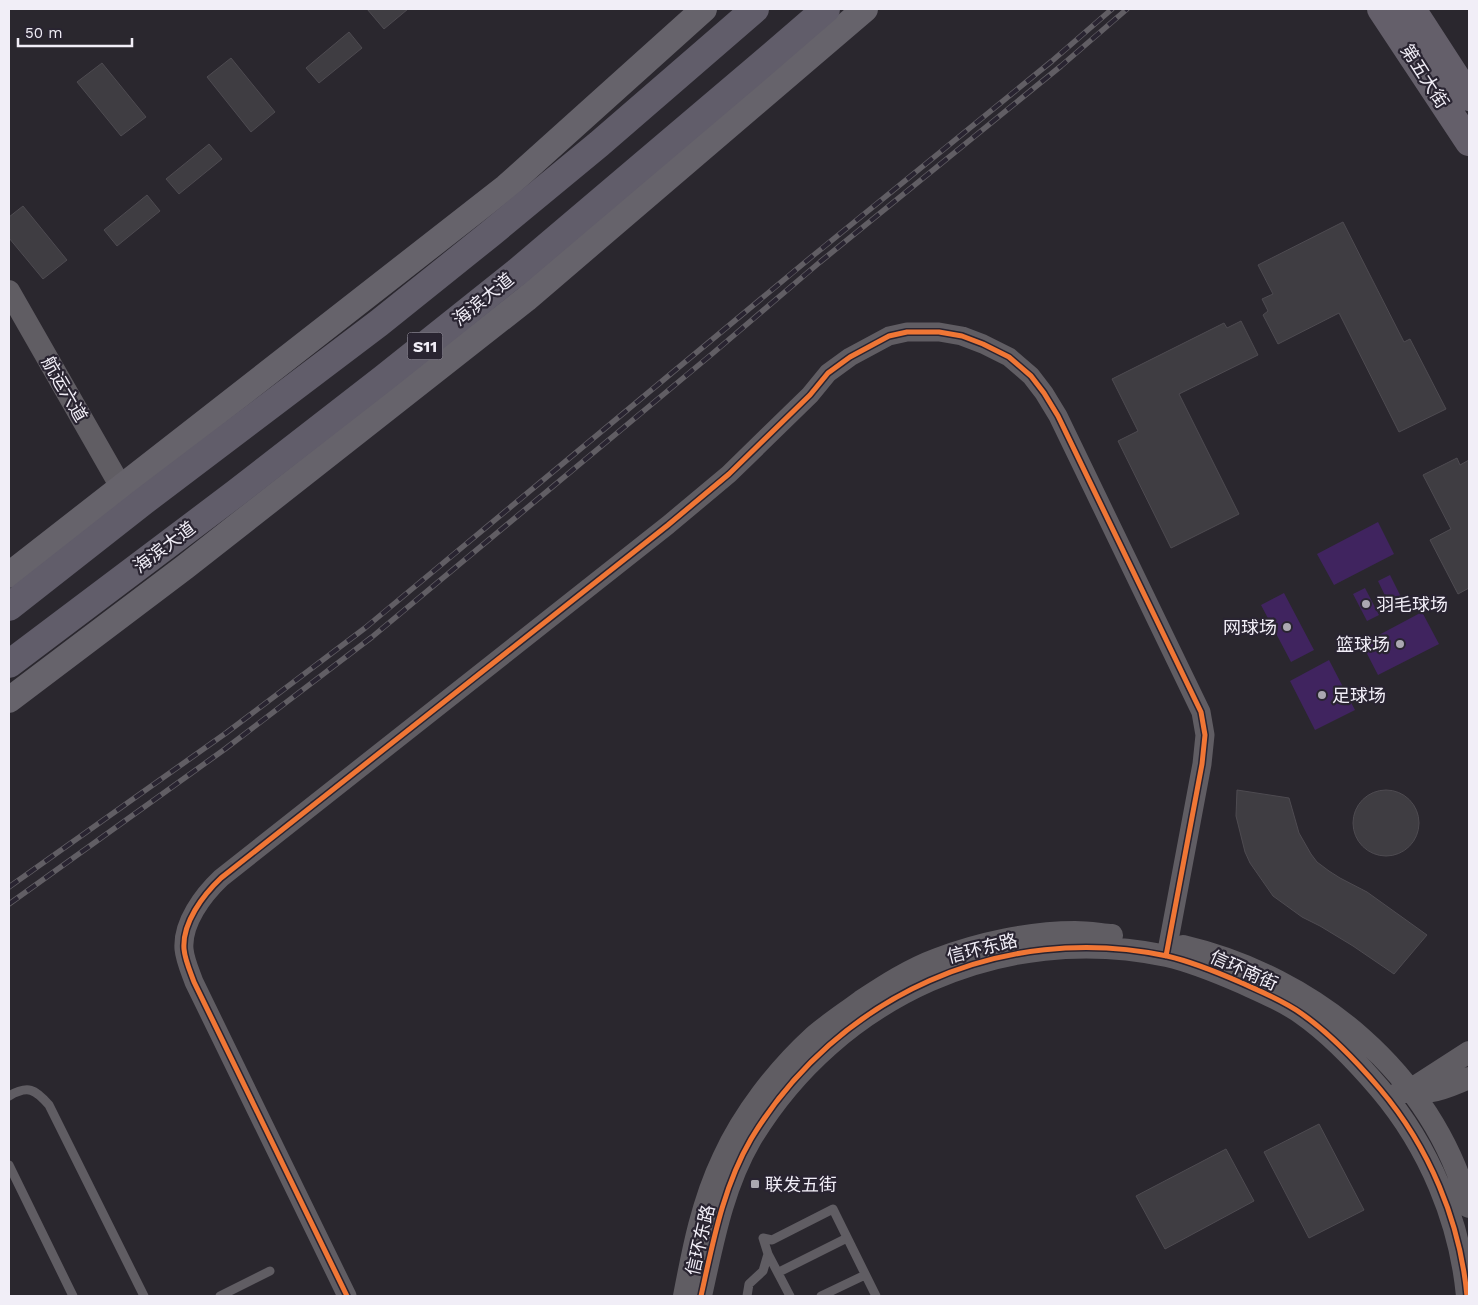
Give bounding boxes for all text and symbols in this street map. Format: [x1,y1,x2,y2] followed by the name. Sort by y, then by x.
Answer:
[18,15,131,47] scale bar
[25,24,62,42] text: 50 m
[1397,40,1453,112] street label: 第五大街
[448,268,518,330] street label: 海滨大道
[408,332,442,360] road number: S11
[38,353,92,425] street label: 航运六道
[129,517,199,577] street label: 海滨大道
[1376,594,1448,615] place label: 羽毛球场
[1360,598,1372,610] marker: 羽毛球场
[1223,617,1277,638] place label: 网球场
[1281,621,1293,633] marker: 网球场
[1336,634,1390,655] place label: 篮球场
[1394,638,1406,650] marker: 篮球场
[1332,685,1386,706] place label: 足球场
[1316,689,1328,701] marker: 足球场
[945,929,1019,967] street label: 信环东路
[1207,946,1281,994] street label: 信环南街
[765,1174,837,1195] place label: 联发五街
[749,1178,761,1190] marker: 联发五街
[682,1203,718,1277] street label: 信环东路

